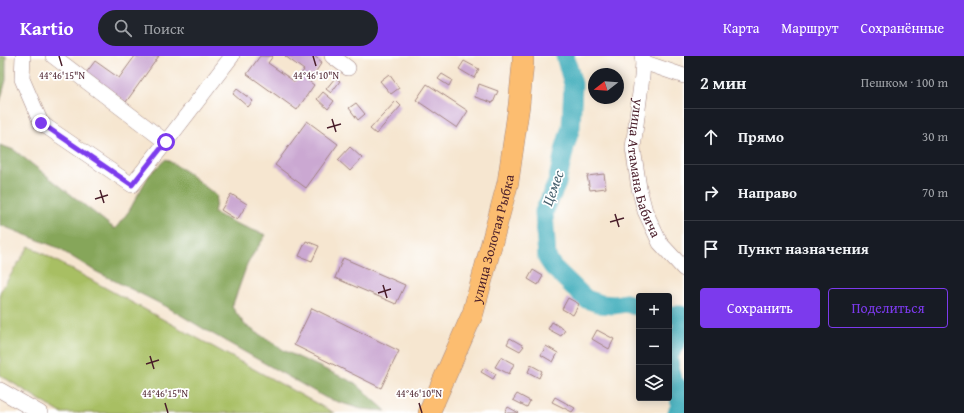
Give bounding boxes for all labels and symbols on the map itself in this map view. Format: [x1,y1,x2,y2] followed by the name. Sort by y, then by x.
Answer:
[39,68,85,83] text: 44°46'15"N
[293,68,339,83] text: 44°46'10"N
[588,68,624,104] north arrow
[623,97,666,241] street label: улица Атамана Бабича
[32,114,50,132] route end
[157,133,175,151] route start
[536,166,569,209] water label: Цемес
[466,173,519,306] street label: улица Золотая Рыбка
[142,386,188,401] text: 44°46'15"N
[396,386,442,401] text: 44°46'10"N

